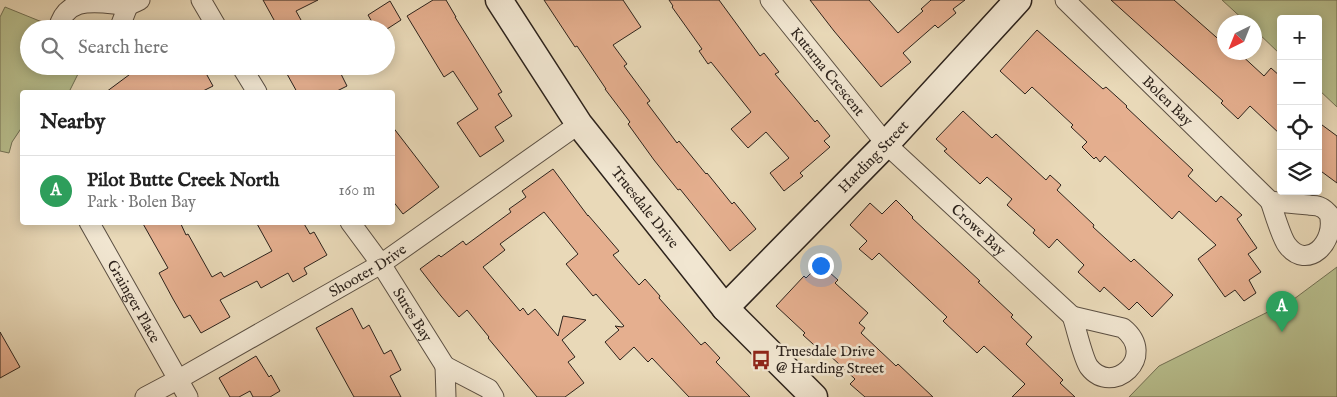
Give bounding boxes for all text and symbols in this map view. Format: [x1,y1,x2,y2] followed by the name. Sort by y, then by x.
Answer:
[1217,15,1262,60] north arrow
[1277,15,1322,195] map controls
[1277,15,1322,60] button: +
[20,20,395,75] search box
[786,24,869,120] street label: Kutarna Crescent
[38,34,66,62] icon: search
[78,36,169,60] text: Search here
[1277,60,1322,105] button: −
[1138,72,1197,131] street label: Bolen Bay
[1277,105,1322,150] button: locate
[40,109,105,136] text: Nearby
[834,117,913,197] street label: Harding Street
[1277,150,1322,195] button: layers
[607,163,683,252] street label: Truesdale Drive
[87,169,279,193] text: Pilot Butte Creek North
[51,181,61,201] text: A
[339,181,375,201] text: 160 m
[87,193,196,213] text: Park · Bolen Bay
[947,200,1010,260] street label: Crowe Bay
[326,240,410,302] street label: Shooter Drive
[808,253,834,279] your location
[102,257,164,346] street label: Grainger Place
[388,284,437,346] street label: Sures Bay
[1266,291,1298,332] pin: A
[776,342,884,378] place label: Truesdale Drive @ Harding Street
[750,349,772,371] bus stop icon: Truesdale Drive @ Harding Street

